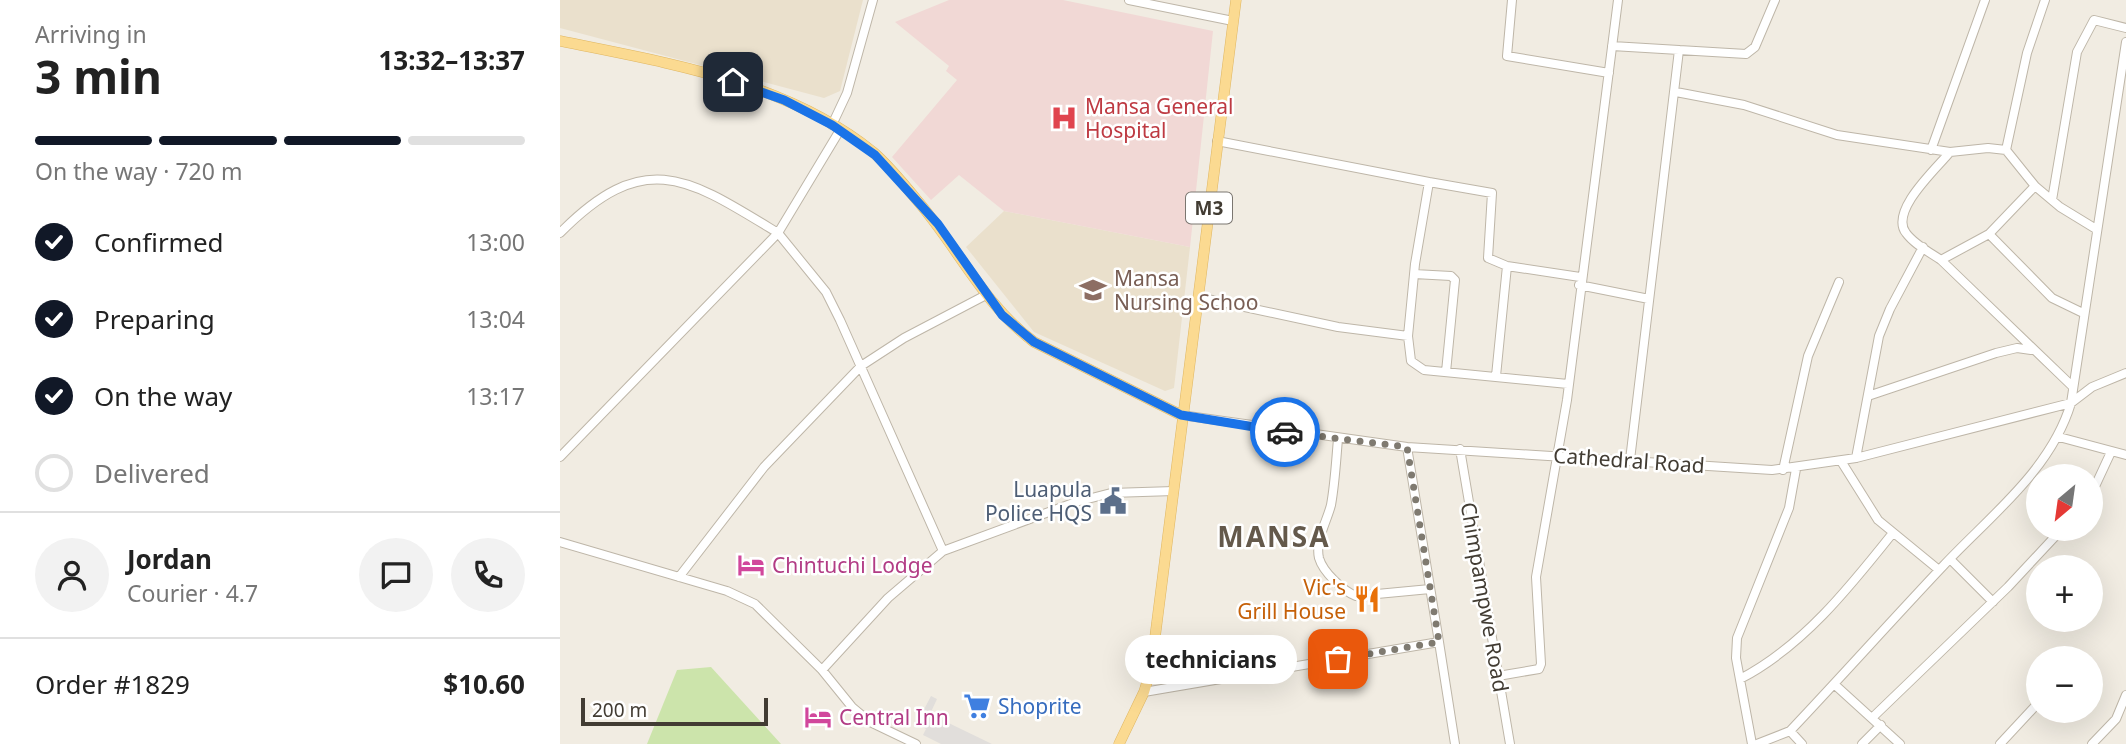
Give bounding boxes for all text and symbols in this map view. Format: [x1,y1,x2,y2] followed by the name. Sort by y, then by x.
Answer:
[35,18,147,50] text: Arriving in
[378,42,525,78] text: 13:32–13:37
[35,45,162,107] text: 3 min
[703,52,763,112] pin
[714,63,752,101] icon: home
[1085,92,1234,144] place label: Mansa General Hospital
[1049,103,1079,133] hospital icon: Mansa General Hospital
[35,155,242,187] text: On the way · 720 m
[1186,192,1232,224] road number: M3
[35,223,73,261] icon: check
[94,224,224,260] text: Confirmed
[466,226,525,258] text: 13:00
[1114,264,1258,316] place label: Mansa Nursing Schoo
[1078,275,1108,305] school or university icon: Mansa Nursing Schoo
[35,300,73,338] icon: check
[94,301,215,337] text: Preparing
[466,303,525,335] text: 13:04
[35,377,73,415] icon: check
[94,378,232,414] text: On the way
[466,380,525,412] text: 13:17
[1250,397,1320,467] courier
[1266,413,1304,451] icon: car
[1552,441,1706,479] street label: Cathedral Road
[94,455,210,491] text: Delivered
[2026,464,2104,541] north arrow
[2026,464,2103,723] map controls
[985,475,1092,527] place label: Luapula Police HQS
[1098,486,1128,516] public building icon: Luapula Police HQS
[1455,500,1515,694] street label: Chimpampwe Road
[1217,517,1331,555] district label: MANSA
[35,538,109,612] button: person
[359,538,433,612] button: chat
[451,538,525,612] button: phone
[127,541,212,577] text: Jordan
[736,550,766,580] hotel icon: Chintuchi Lodge
[772,551,933,579] place label: Chintuchi Lodge
[2026,555,2103,632] button: +
[1237,573,1346,625] place label: Vic's Grill House
[127,577,258,609] text: Courier · 4.7
[1352,584,1382,614] restaurant icon: Vic's Grill House
[1308,629,1368,689] pin
[1124,634,1296,684] callout: technicians
[1319,640,1357,678] icon: bag
[1145,643,1277,675] text: technicians
[2026,646,2103,723] button: −
[35,666,190,702] text: Order #1829
[443,666,525,702] text: $10.60
[962,691,992,721] supermarket icon: Shoprite
[998,692,1082,720] place label: Shoprite
[581,695,768,727] scale bar
[592,697,647,723] text: 200 m
[803,702,833,732] hotel icon: Central Inn
[839,703,949,731] place label: Central Inn

